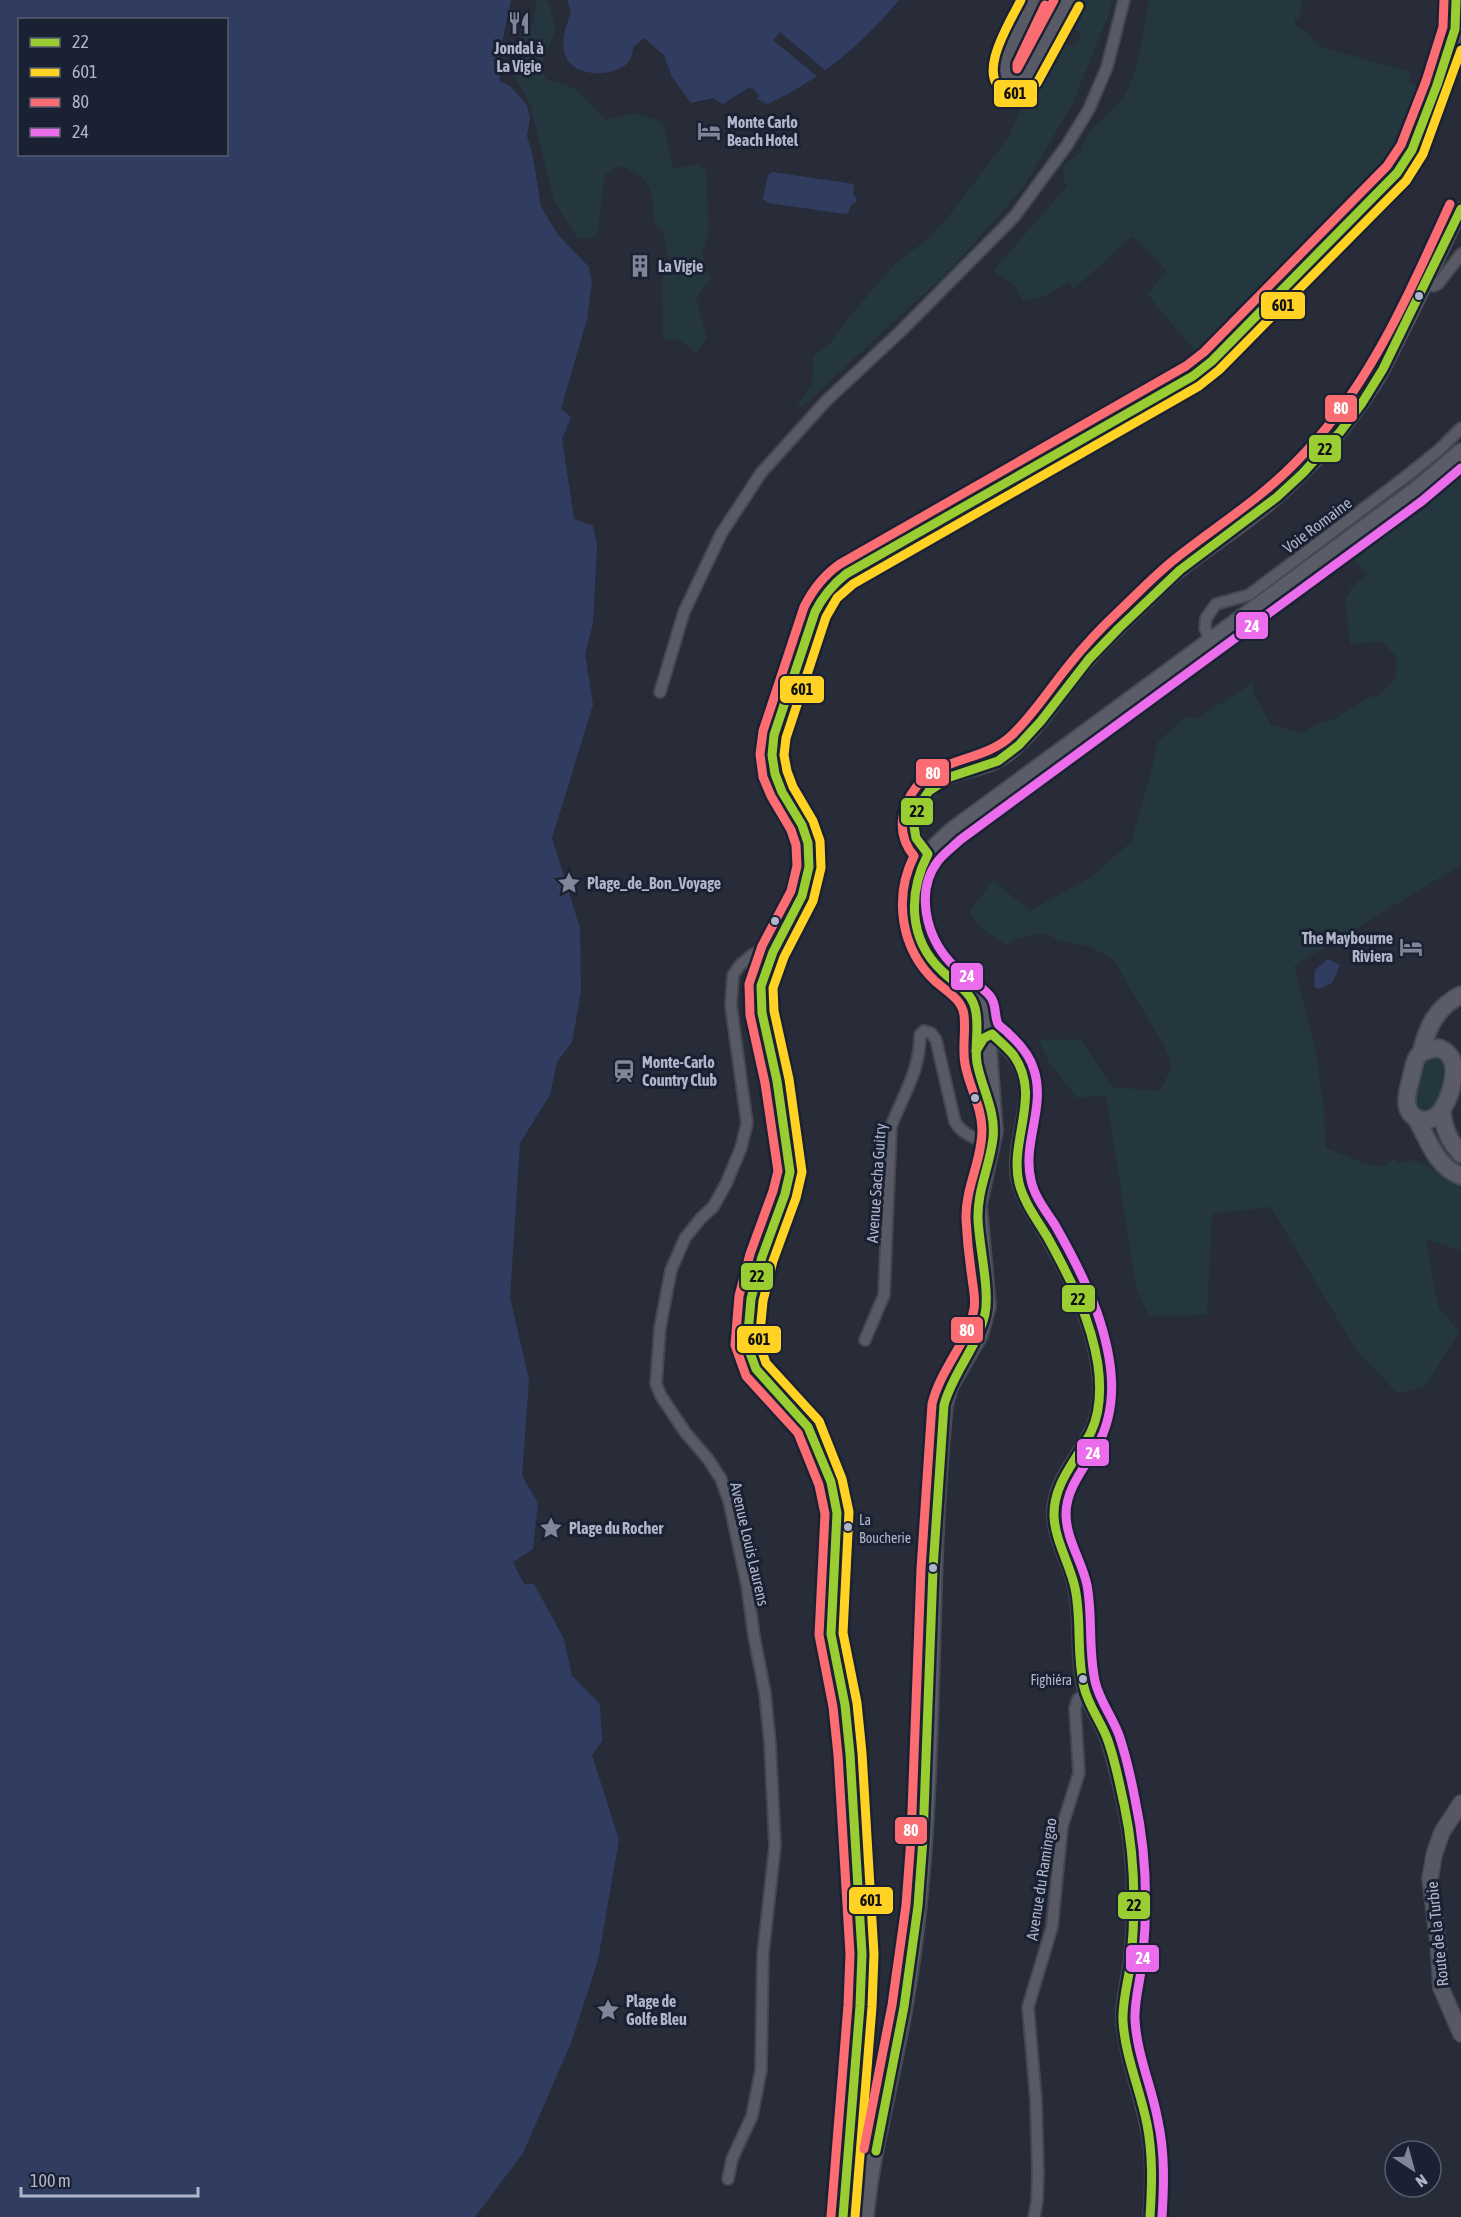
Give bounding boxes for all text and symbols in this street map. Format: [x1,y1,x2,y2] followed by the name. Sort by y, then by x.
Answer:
[506,10,532,36] restaurant icon: Jondal à La Vigie
[18,18,228,156] legend
[72,31,89,52] text: 22
[493,39,544,75] place label: Jondal à La Vigie
[72,61,97,82] text: 601
[993,79,1038,108] line badge: 601
[1004,84,1027,102] text: 601
[72,91,89,112] text: 80
[727,113,799,149] place label: Monte Carlo Beach Hotel
[696,118,722,144] hotel icon: Monte Carlo Beach Hotel
[72,121,89,142] text: 24
[627,253,653,279] building icon: La Vigie
[658,257,703,275] place label: La Vigie
[1413,290,1425,302] unlabelled marker
[1260,291,1306,320] line badge: 601
[1272,296,1295,314] text: 601
[1324,394,1358,423] line badge: 80
[1333,399,1349,417] text: 80
[1308,434,1342,463] line badge: 22
[1317,440,1333,458] text: 22
[1279,493,1355,557] street label: Voie Romaine
[1235,611,1269,640] line badge: 24
[1244,617,1260,635] text: 24
[779,675,825,704] line badge: 601
[791,680,814,698] text: 601
[915,758,950,787] line badge: 80
[925,764,941,782] text: 80
[900,797,934,826] line badge: 22
[909,802,925,820] text: 22
[556,870,582,896] place icon: Plage_de_Bon_Voyage
[587,874,721,892] place label: Plage_de_Bon_Voyage
[769,915,781,927] unlabelled marker
[1302,929,1393,965] place label: The Maybourne Riviera
[1398,934,1424,960] hotel icon: The Maybourne Riviera
[950,962,984,991] line badge: 24
[959,967,975,985] text: 24
[642,1053,717,1089] place label: Monte-Carlo Country Club
[611,1058,637,1084] station icon: Monte-Carlo Country Club
[969,1092,981,1104] unlabelled marker
[863,1122,890,1243] street label: Avenue Sacha Guitry
[740,1262,774,1291] line badge: 22
[749,1267,765,1285] text: 22
[1061,1284,1096,1313] line badge: 22
[1070,1290,1086,1308] text: 22
[950,1316,984,1344] line badge: 80
[959,1321,975,1339] text: 80
[736,1325,782,1354] line badge: 601
[748,1330,771,1348] text: 601
[1076,1438,1110,1467] line badge: 24
[1085,1444,1101,1462] text: 24
[727,1480,773,1608] street label: Avenue Louis Laurens
[859,1512,911,1546] place label: La Boucherie
[538,1515,564,1541] place icon: Plage du Rocher
[569,1519,664,1537] place label: Plage du Rocher
[842,1521,854,1533] marker: La Boucherie
[927,1562,939,1574] unlabelled marker
[1030,1672,1072,1688] place label: Fighiéra
[1077,1673,1089,1685] marker: Fighiéra
[894,1816,928,1845] line badge: 80
[1022,1816,1061,1942] street label: Avenue du Ramingao
[903,1821,919,1839] text: 80
[1423,1881,1451,1987] street label: Route de la Turbie
[848,1886,894,1915] line badge: 601
[860,1891,883,1909] text: 601
[1117,1891,1151,1920] line badge: 22
[1126,1896,1142,1914] text: 22
[1125,1944,1160,1973] line badge: 24
[1135,1949,1151,1967] text: 24
[626,1992,687,2028] place label: Plage de Golfe Bleu
[595,1997,621,2023] place icon: Plage de Golfe Bleu
[1383,2139,1443,2199] north arrow
[21,2160,198,2198] scale bar
[30,2170,71,2191] text: 100 m
[1413,2171,1431,2191] text: N

